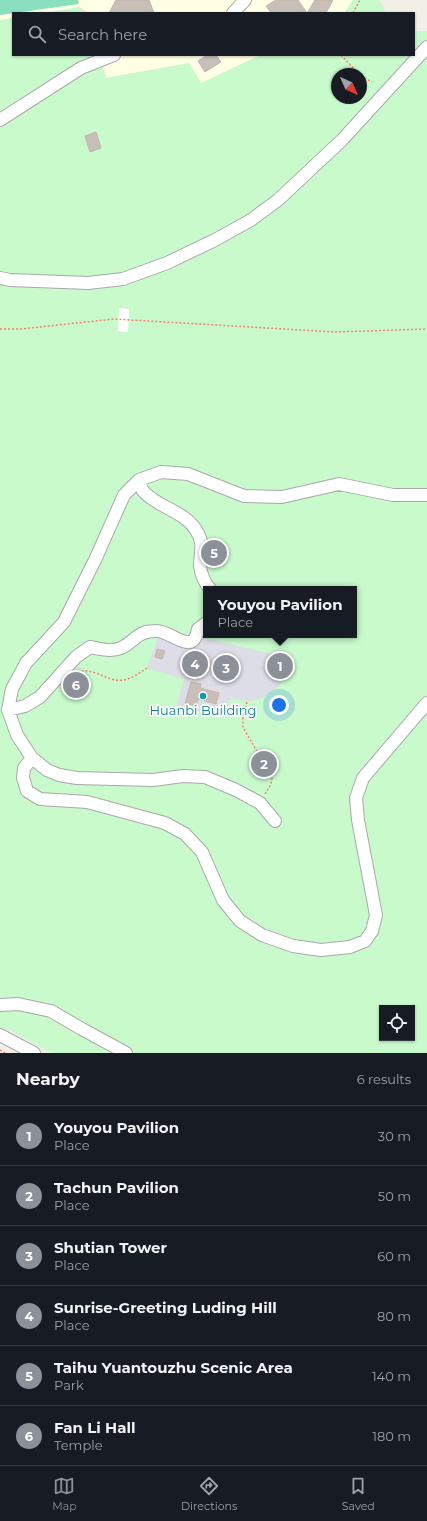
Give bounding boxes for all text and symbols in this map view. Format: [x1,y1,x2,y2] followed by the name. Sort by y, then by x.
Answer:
[12,12,415,56] search box
[26,23,48,45] icon: search
[58,25,147,44] text: Search here
[331,68,367,104] north arrow
[201,538,227,568] pin: 5
[203,586,357,638] popup
[217,595,343,614] text: Youyou Pavilion
[217,614,253,630] text: Place
[182,649,208,679] pin: 4
[267,651,293,681] pin: 1
[213,653,239,683] pin: 3
[63,670,89,700] pin: 6
[198,691,208,701] marker: Huanbi Building
[269,695,289,715] your location
[149,702,257,718] place label: Huanbi Building
[251,749,277,779] pin: 2
[379,1005,415,1041] map controls
[379,1005,415,1041] button: locate
[16,1069,80,1089] text: Nearby
[357,1071,411,1087] text: 6 results
[54,1118,179,1137] text: Youyou Pavilion
[26,1128,32,1144] text: 1
[378,1128,411,1144] text: 30 m
[54,1137,90,1153] text: Place
[54,1178,179,1197] text: Tachun Pavilion
[25,1188,33,1204] text: 2
[378,1188,411,1204] text: 50 m
[54,1197,90,1213] text: Place
[54,1238,167,1257] text: Shutian Tower
[25,1248,33,1264] text: 3
[377,1248,411,1264] text: 60 m
[54,1257,90,1273] text: Place
[54,1298,277,1317] text: Sunrise-Greeting Luding Hill
[25,1308,33,1324] text: 4
[377,1308,411,1324] text: 80 m
[54,1317,90,1333] text: Place
[54,1358,293,1377] text: Taihu Yuantouzhu Scenic Area
[25,1368,33,1384] text: 5
[372,1368,411,1384] text: 140 m
[54,1377,84,1393] text: Park
[54,1418,135,1437] text: Fan Li Hall
[25,1428,33,1444] text: 6
[372,1428,411,1444] text: 180 m
[54,1437,103,1453] text: Temple
[52,1475,77,1513] tab: Map
[181,1475,237,1513] tab: Directions
[342,1475,375,1513] tab: Saved

